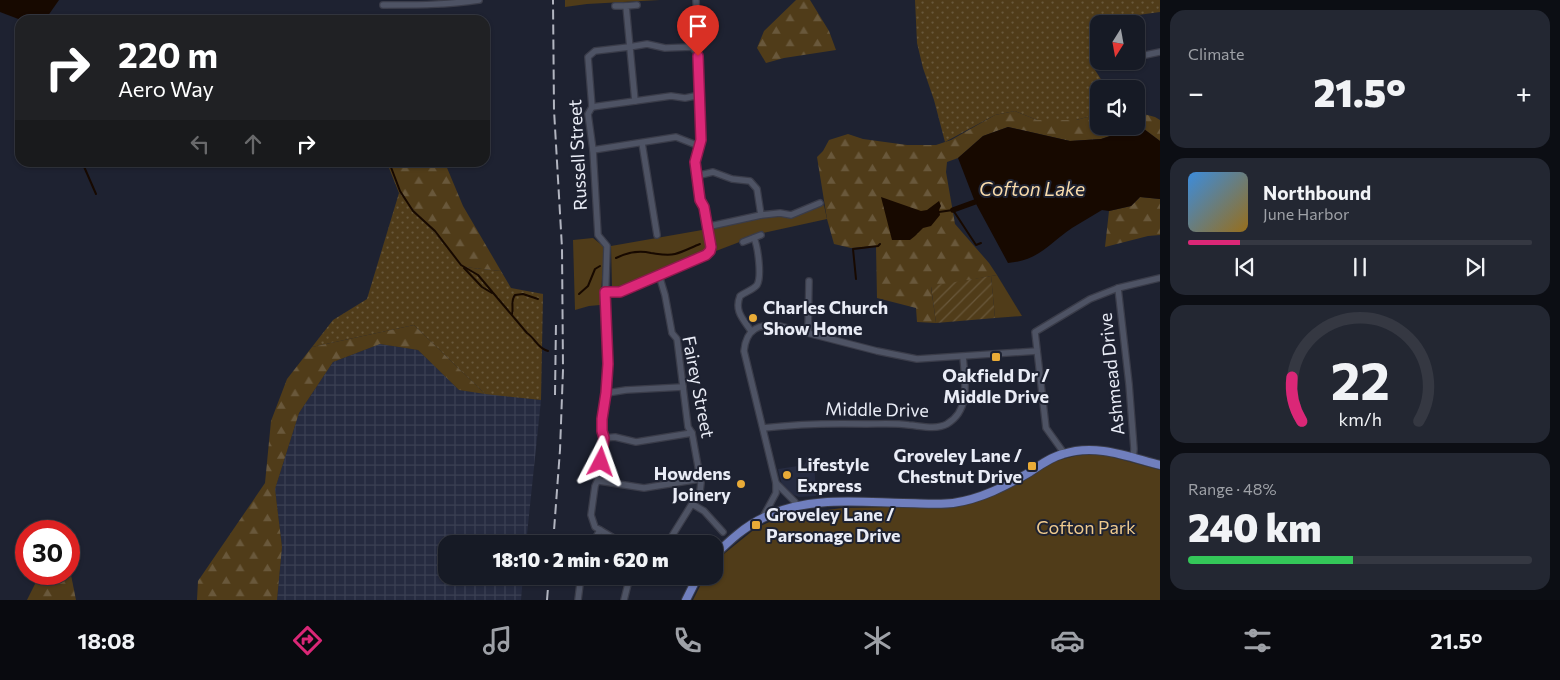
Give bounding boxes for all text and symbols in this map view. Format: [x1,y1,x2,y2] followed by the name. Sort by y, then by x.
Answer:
[677,5,719,56] pin
[684,12,712,40] icon: arrive
[1090,15,1145,70] north arrow
[1090,15,1145,135] map controls
[118,32,218,75] text: 220 m
[35,35,100,100] icon: right
[1188,44,1244,63] text: Climate
[1313,68,1406,115] text: 21.5°
[118,75,214,102] text: Aero Way
[1188,75,1204,109] text: −
[1516,75,1532,109] text: +
[1090,80,1145,135] button: sound
[563,99,591,211] street label: Russell Street
[186,130,214,158] icon: left
[239,130,267,158] icon: ahead
[292,130,320,158] icon: right
[979,177,1085,200] water label: Cofton Lake
[1263,181,1371,204] text: Northbound
[1263,204,1349,223] text: June Harbor
[1231,253,1259,281] icon: previous
[1346,253,1374,281] icon: pause
[1461,253,1489,281] icon: next
[763,296,888,339] place label: Charles Church Show Home
[747,312,759,324] marker: Charles Church Show Home
[1094,312,1128,436] street label: Ashmead Drive
[678,334,720,440] street label: Fairey Street
[1330,347,1390,411] text: 22
[990,351,1002,363] marker: Oakfield Dr / Middle Drive
[942,364,1050,407] place label: Oakfield Dr / Middle Drive
[825,397,929,421] street label: Middle Drive
[1338,408,1382,430] text: km/h
[574,435,626,487] position arrow
[894,444,1022,487] place label: Groveley Lane / Chestnut Drive
[797,453,869,496] place label: Lifestyle Express
[1026,460,1038,472] marker: Groveley Lane / Chestnut Drive
[654,462,731,505] place label: Howdens Joinery
[781,469,793,481] marker: Lifestyle Express
[735,478,747,490] marker: Howdens Joinery
[1188,479,1276,498] text: Range · 48%
[766,503,901,546] place label: Groveley Lane / Parsonage Drive
[1188,503,1322,550] text: 240 km
[1036,516,1136,538] park label: Cofton Park
[750,519,762,531] marker: Groveley Lane / Parsonage Drive
[15,520,80,585] speed limit sign: 30
[493,548,669,571] text: 18:10 · 2 min · 620 m
[290,623,325,658] icon: directions
[480,623,515,658] icon: music
[670,623,705,658] icon: phone
[860,623,895,658] icon: climate
[1050,623,1085,658] icon: car
[1240,623,1275,658] icon: filters
[78,627,135,654] text: 18:08
[1430,627,1482,654] text: 21.5°

